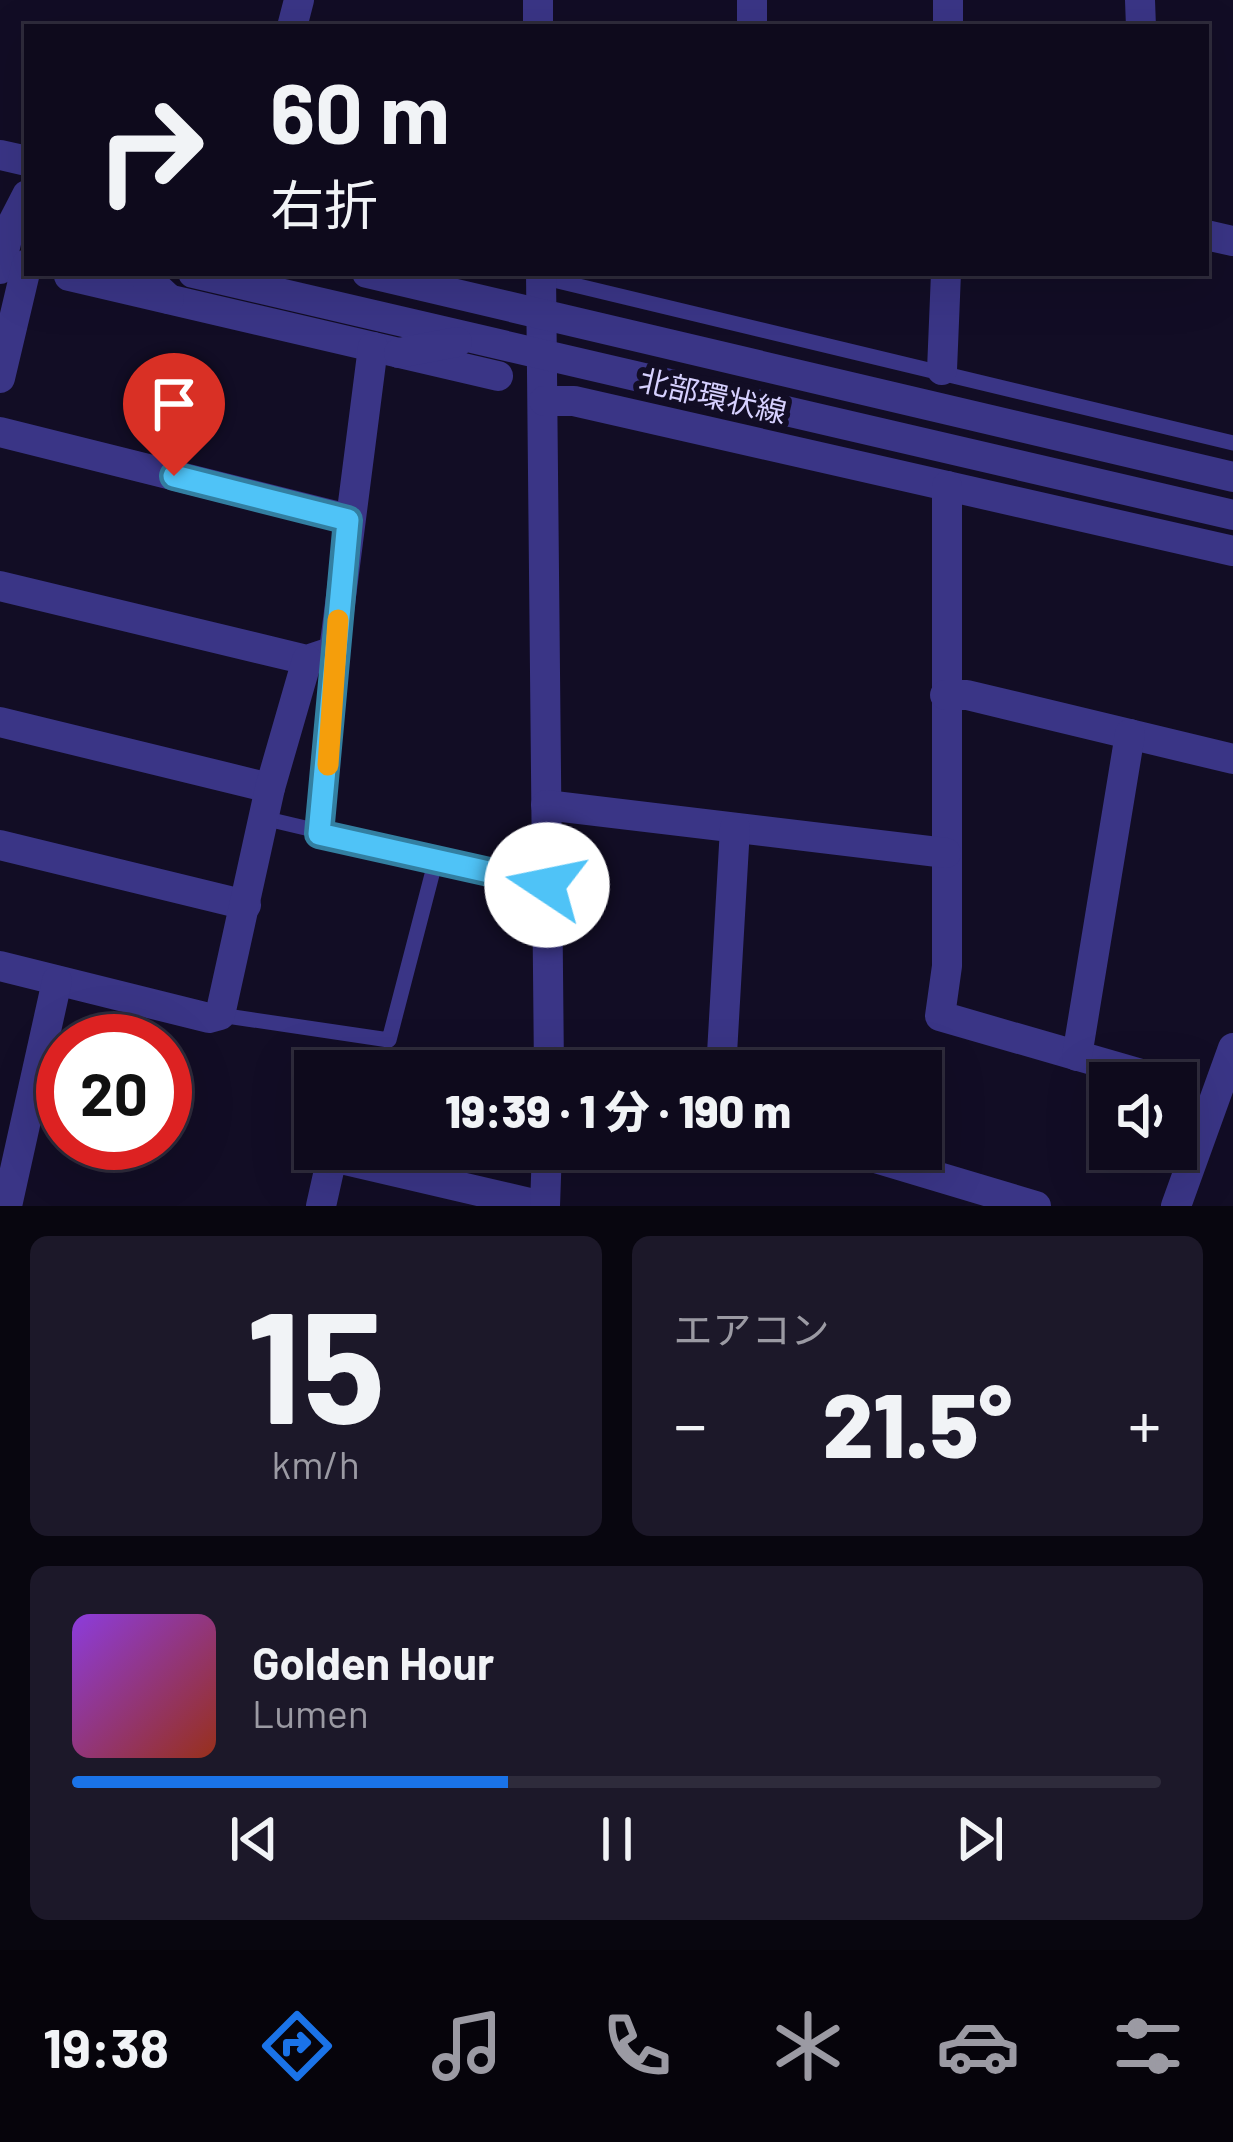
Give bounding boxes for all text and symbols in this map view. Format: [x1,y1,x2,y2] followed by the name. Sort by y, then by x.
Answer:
[270,60,450,161] text: 60 m
[72,72,228,228] icon: right
[270,171,378,236] text: 右折
[123,353,225,476] pin
[636,361,790,429] street label: 北部環状線
[141,371,207,437] icon: arrive
[484,822,610,948] position arrow
[36,1014,192,1170] speed limit sign: 20
[1089,1062,1197,1170] map controls
[1089,1062,1197,1170] button: sound
[445,1083,791,1137] text: 19:39 · 1 分 · 190 m
[246,1268,385,1455] text: 15
[674,1305,830,1352] text: エアコン
[822,1368,1012,1476] text: 21.5°
[674,1383,707,1462] text: −
[1128,1383,1161,1462] text: +
[272,1440,360,1487] text: km/h
[252,1635,494,1689] text: Golden Hour
[252,1689,369,1736] text: Lumen
[221,1806,287,1872] icon: previous
[584,1806,650,1872] icon: pause
[947,1806,1013,1872] icon: next
[255,2004,339,2088] icon: directions
[425,2004,509,2088] icon: music
[595,2004,679,2088] icon: phone
[766,2004,850,2088] icon: climate
[936,2004,1020,2088] icon: car
[1106,2004,1190,2088] icon: filters
[43,2014,169,2079] text: 19:38

